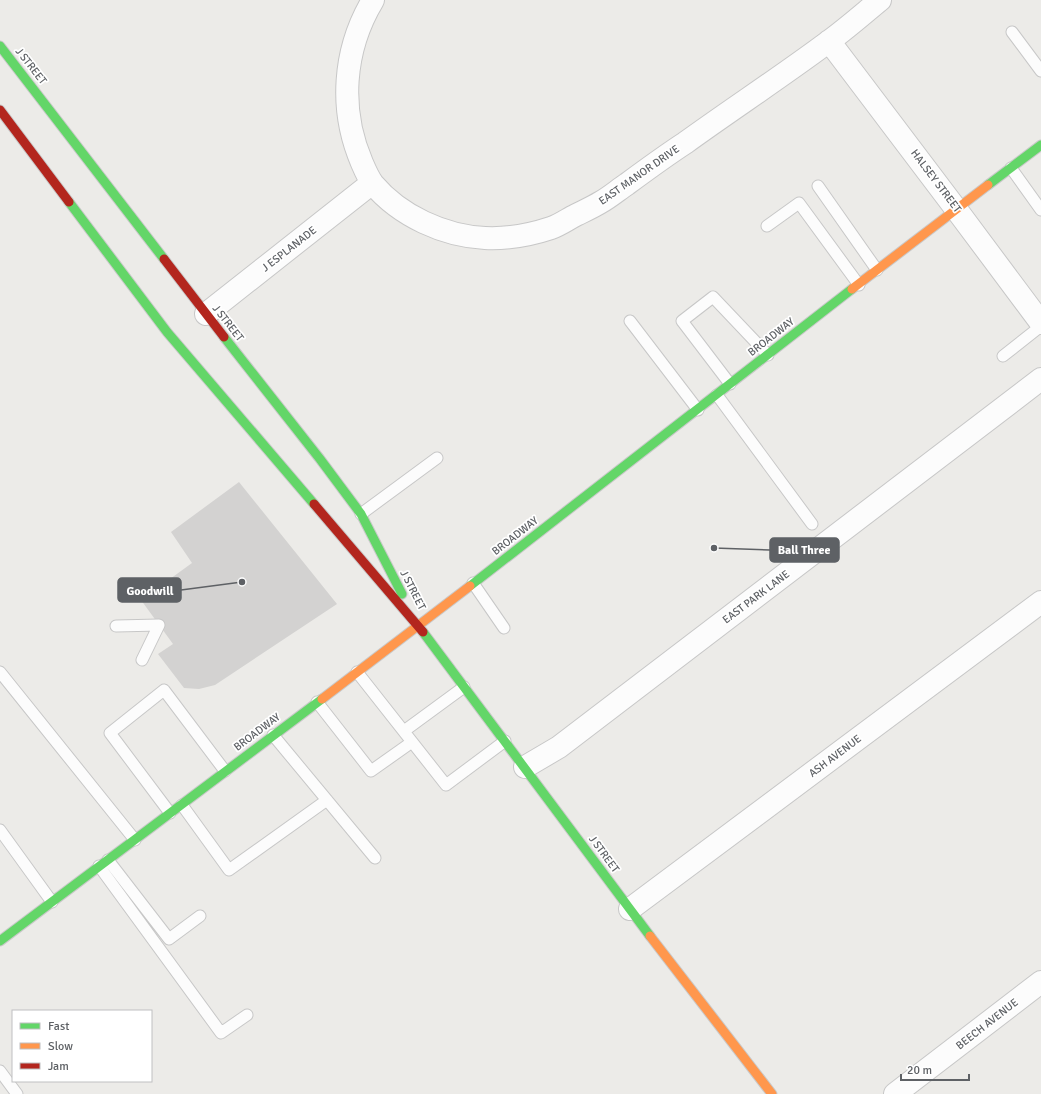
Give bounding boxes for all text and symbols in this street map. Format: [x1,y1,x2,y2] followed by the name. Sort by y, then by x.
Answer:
[13,45,50,87] street label: J STREET
[596,142,682,208] street label: EAST MANOR DRIVE
[908,147,964,216] street label: HALSEY STREET
[259,224,319,274] street label: J ESPLANADE
[210,302,247,344] street label: J STREET
[745,315,797,359] street label: BROADWAY
[489,514,541,558] street label: BROADWAY
[770,538,839,562] callout: Ball Three
[778,543,830,558] text: Ball Three
[397,568,429,613] street label: J STREET
[720,568,792,626] street label: EAST PARK LANE
[118,578,181,602] callout: Goodwill
[126,584,174,599] text: Goodwill
[231,710,283,754] street label: BROADWAY
[806,732,864,780] street label: ASH AVENUE
[586,833,622,876] street label: J STREET
[953,996,1021,1052] street label: BEECH AVENUE
[12,1010,152,1082] legend
[48,1019,69,1034] text: Fast
[48,1039,73,1054] text: Slow
[901,1056,969,1082] scale bar
[48,1059,69,1074] text: Jam
[907,1063,932,1078] text: 20 m

